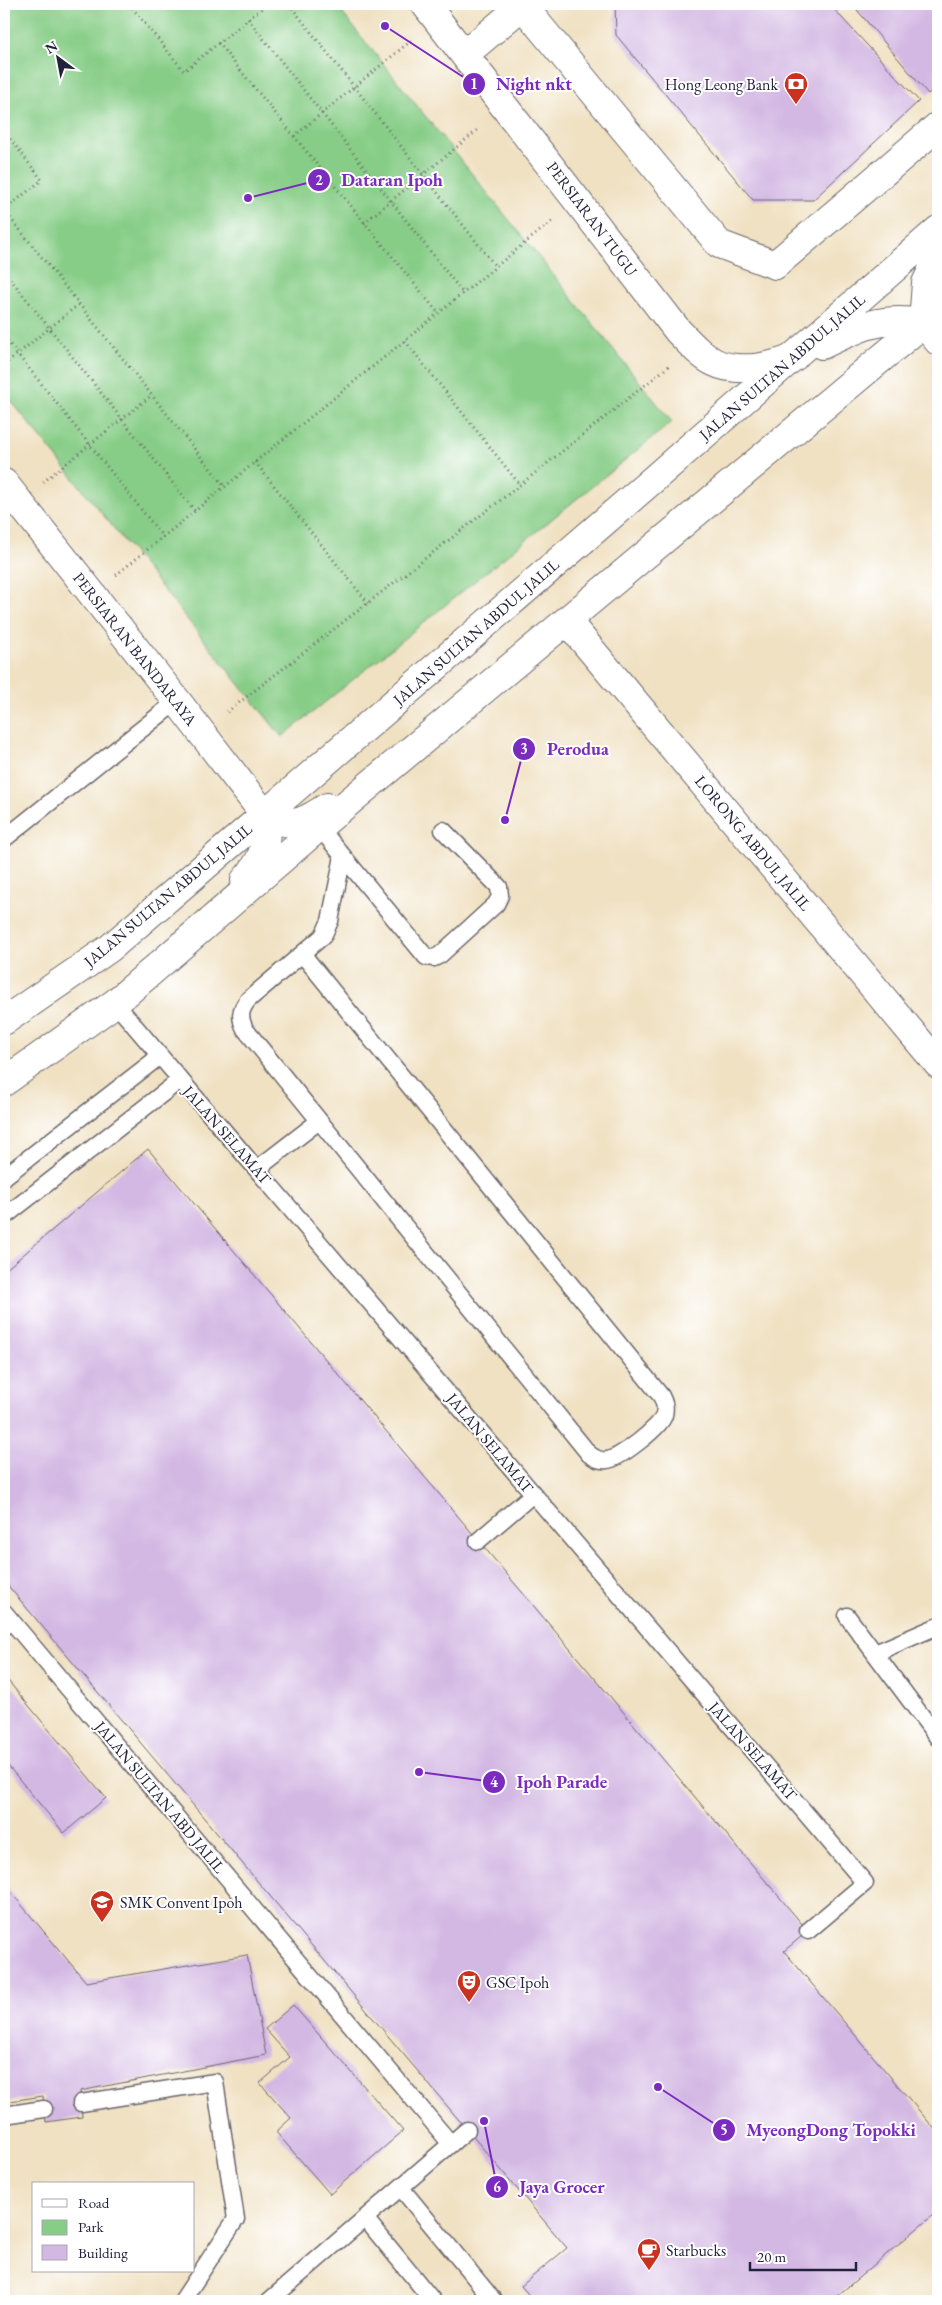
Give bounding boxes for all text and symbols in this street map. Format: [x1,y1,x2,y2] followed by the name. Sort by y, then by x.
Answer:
[32,32,82,82] north arrow
[42,36,61,58] text: N
[461,68,582,101] callout: Night nkt
[783,71,809,105] bank icon: Hong Leong Bank
[496,72,572,95] text: Night nkt
[470,74,478,93] text: 1
[665,74,778,95] place label: Hong Leong Bank
[542,157,642,281] street label: PERSIARAN TUGU
[306,163,452,196] callout: Dataran Ipoh
[341,168,443,191] text: Dataran Ipoh
[315,170,323,189] text: 2
[693,289,870,446] street label: JALAN SULTAN ABDUL JALIL
[387,554,564,711] street label: JALAN SULTAN ABDUL JALIL
[68,568,202,731] street label: PERSIARAN BANDARAYA
[512,732,619,765] callout: Perodua
[547,737,609,760] text: Perodua
[520,739,528,758] text: 3
[690,771,816,915] street label: LORONG ABDUL JALIL
[78,818,257,973] street label: JALAN SULTAN ABDUL JALIL
[177,1080,276,1189] street label: JALAN SELAMAT
[441,1387,538,1498] street label: JALAN SELAMAT
[703,1696,802,1805] street label: JALAN SELAMAT
[89,1715,230,1878] street label: JALAN SULTAN ABD JALIL
[482,1765,617,1798] callout: Ipoh Parade
[517,1770,608,1793] text: Ipoh Parade
[490,1772,499,1791] text: 4
[89,1889,115,1923] school or university icon: SMK Convent Ipoh
[120,1892,242,1913] place label: SMK Convent Ipoh
[456,1969,482,2003] theatre icon: GSC Ipoh
[486,1972,549,1993] place label: GSC Ipoh
[711,2113,926,2146] callout: MyeongDong Topokki
[746,2118,917,2141] text: MyeongDong Topokki
[720,2120,728,2139] text: 5
[485,2170,615,2203] callout: Jaya Grocer
[517,2175,605,2198] text: Jaya Grocer
[493,2177,501,2196] text: 6
[32,2182,195,2272] legend
[78,2193,110,2212] text: Road
[78,2217,105,2236] text: Park
[636,2237,662,2271] cafe icon: Starbucks
[666,2240,726,2261] place label: Starbucks
[750,2240,856,2272] scale bar
[78,2243,128,2262] text: Building
[757,2247,786,2266] text: 20 m

